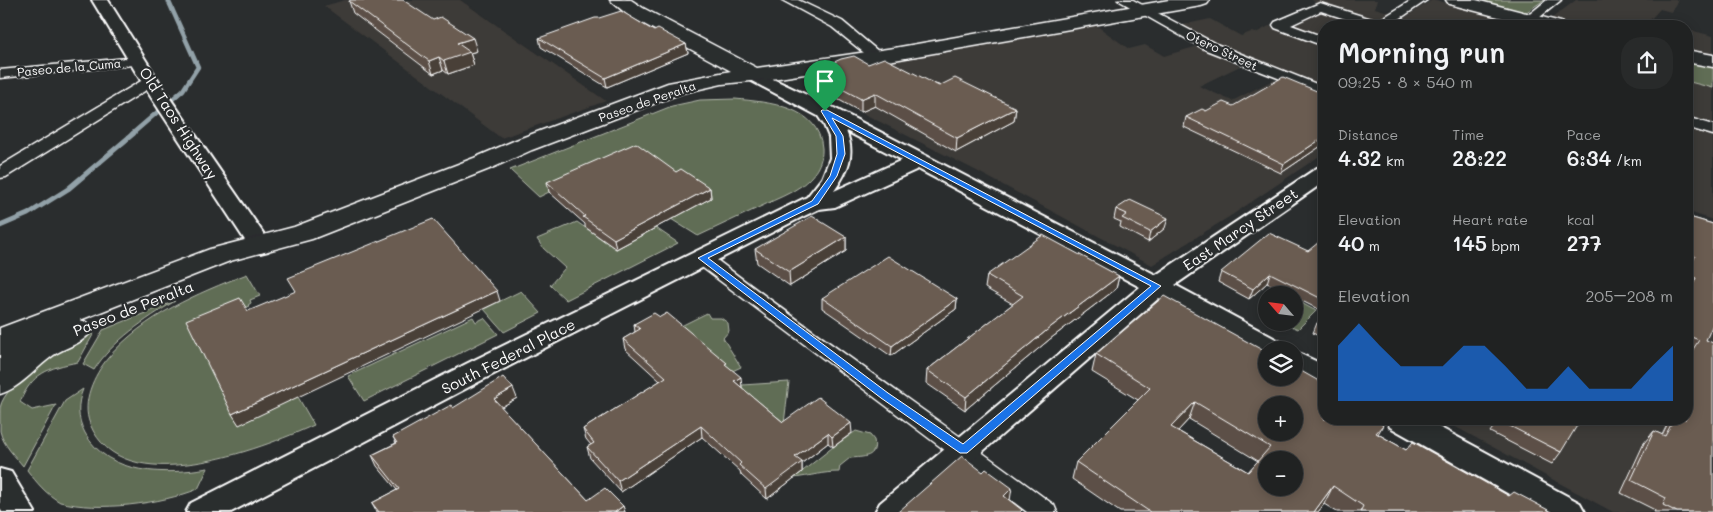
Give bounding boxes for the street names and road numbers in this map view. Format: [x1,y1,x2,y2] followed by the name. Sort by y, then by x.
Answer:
[1184,26,1260,74] street label: Otero Street
[16,54,122,80] street label: Paseo de la Cuma
[135,63,223,183] street label: Old Taos Highway
[596,77,698,125] street label: Paseo de Peralta
[1179,183,1301,275] street label: East Marcy Street
[70,276,196,340] street label: Paseo de Peralta
[438,314,578,398] street label: South Federal Place

